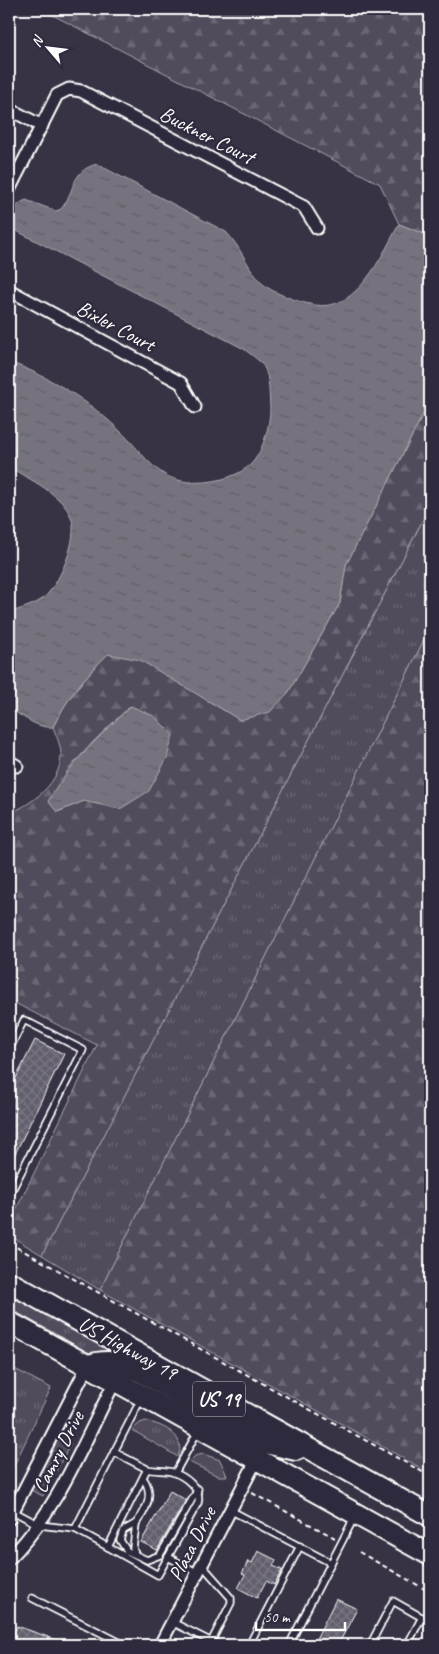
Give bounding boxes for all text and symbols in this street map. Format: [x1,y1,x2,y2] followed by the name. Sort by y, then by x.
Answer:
[22,22,72,72] north arrow
[27,32,48,50] text: N
[156,100,261,171] street label: Buckner Court
[72,295,161,358] street label: Bixler Court
[74,1310,183,1386] street label: US Highway 19
[193,1382,245,1416] road number: US 19
[26,1406,90,1497] street label: Camry Drive
[162,1500,223,1586] street label: Plaza Drive
[256,1599,345,1631] scale bar
[264,1608,291,1627] text: 50 m

